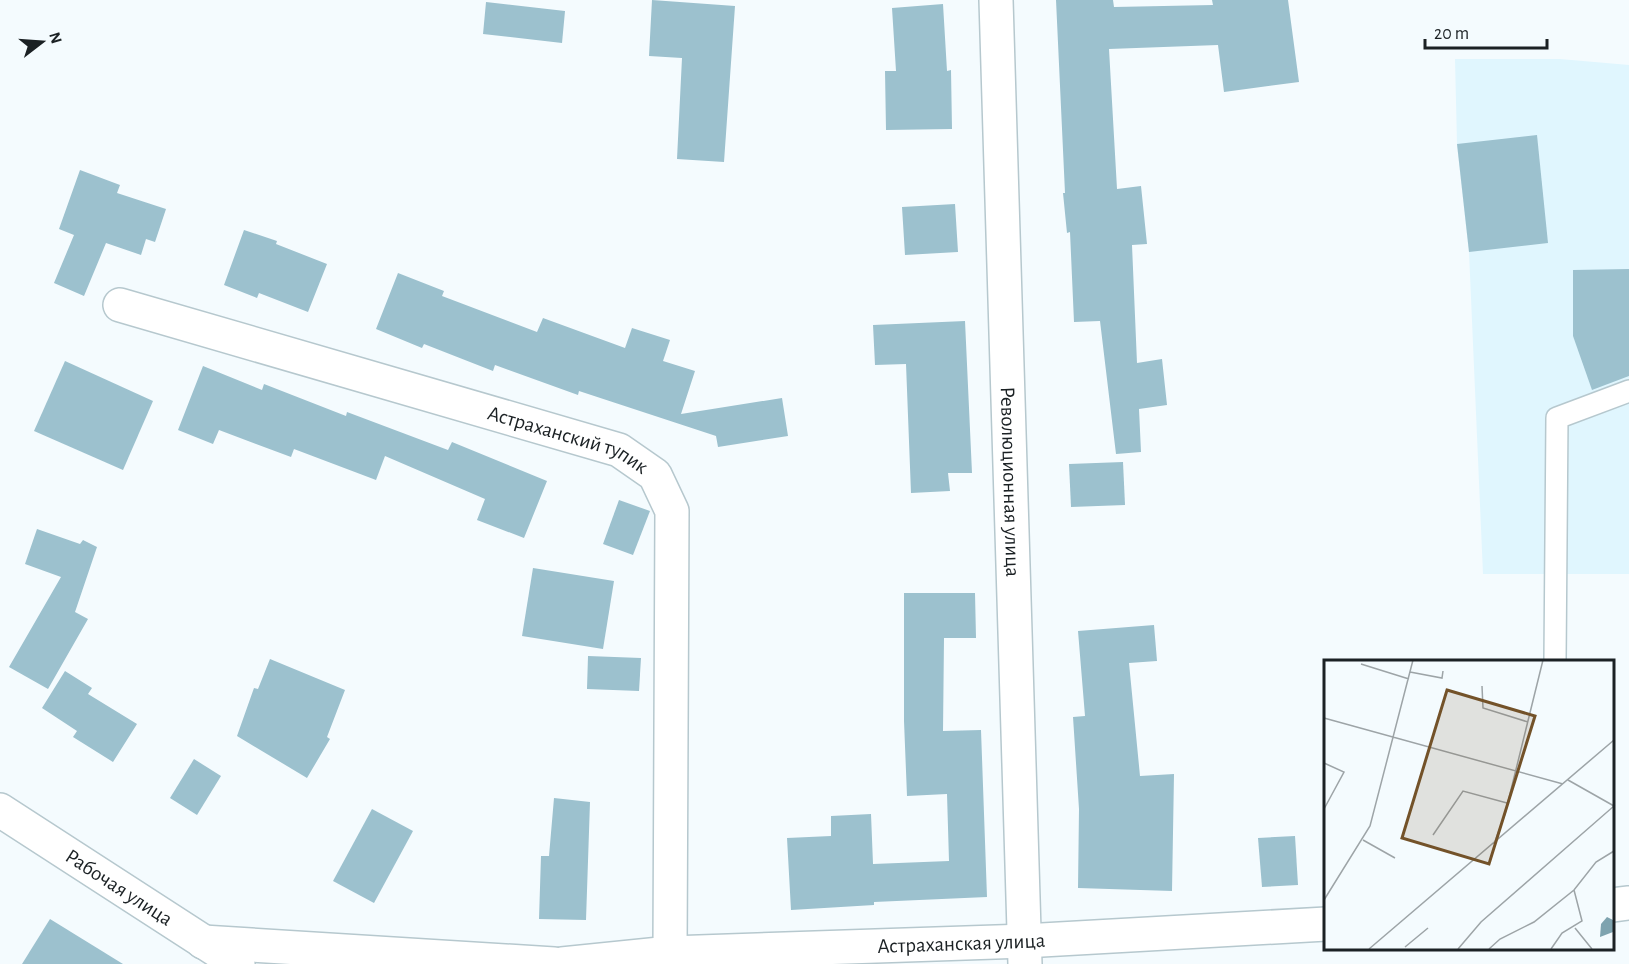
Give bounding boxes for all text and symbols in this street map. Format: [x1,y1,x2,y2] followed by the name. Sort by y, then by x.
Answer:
[12,12,72,72] north arrow
[1425,12,1546,50] scale bar
[1434,25,1469,43] text: 20 m
[46,30,65,46] text: N
[997,386,1024,578] street label: Революционная улица
[485,402,652,478] street label: Астраханский тупик
[1324,660,1614,949] inset map
[62,845,177,930] street label: Рабочая улица
[877,929,1046,956] street label: Астраханская улица

